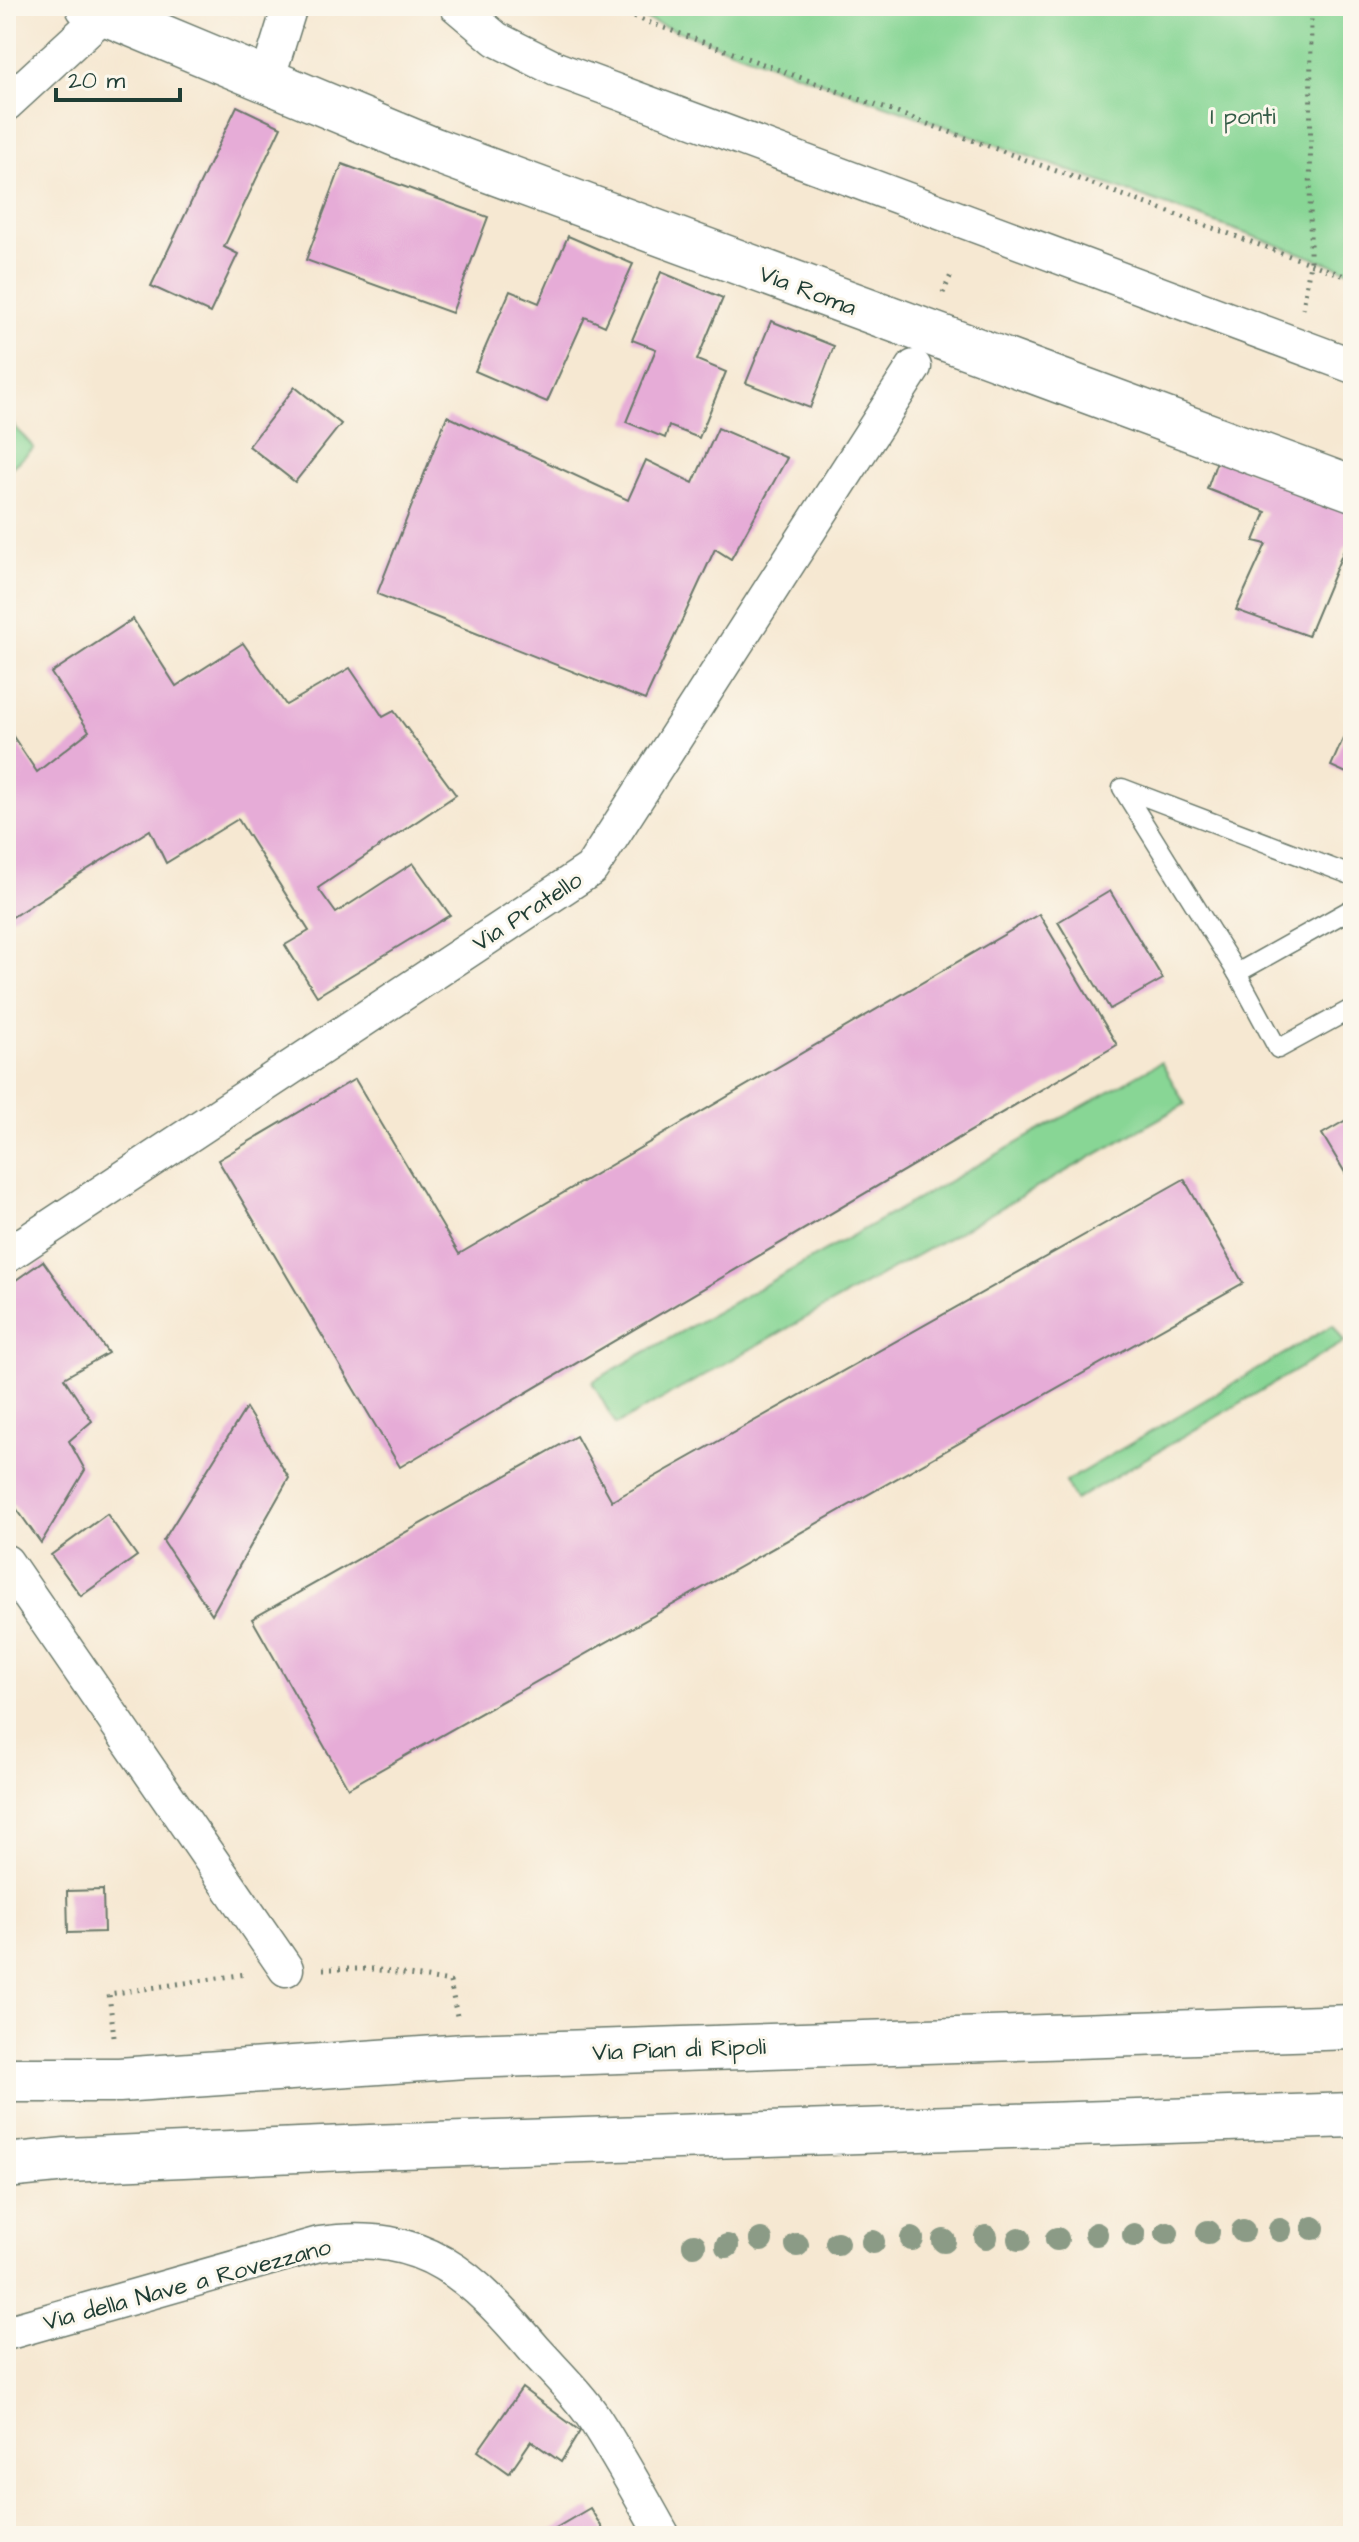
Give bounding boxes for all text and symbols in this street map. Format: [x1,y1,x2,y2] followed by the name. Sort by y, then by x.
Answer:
[56,52,180,102] scale bar
[68,64,125,98] text: 20 m
[1210,100,1276,134] park label: I ponti
[754,257,861,325] street label: Via Roma
[466,863,590,960] street label: Via Pratello
[592,2030,767,2070] street label: Via Pian di Ripoli
[40,2230,335,2340] street label: Via della Nave a Rovezzano

